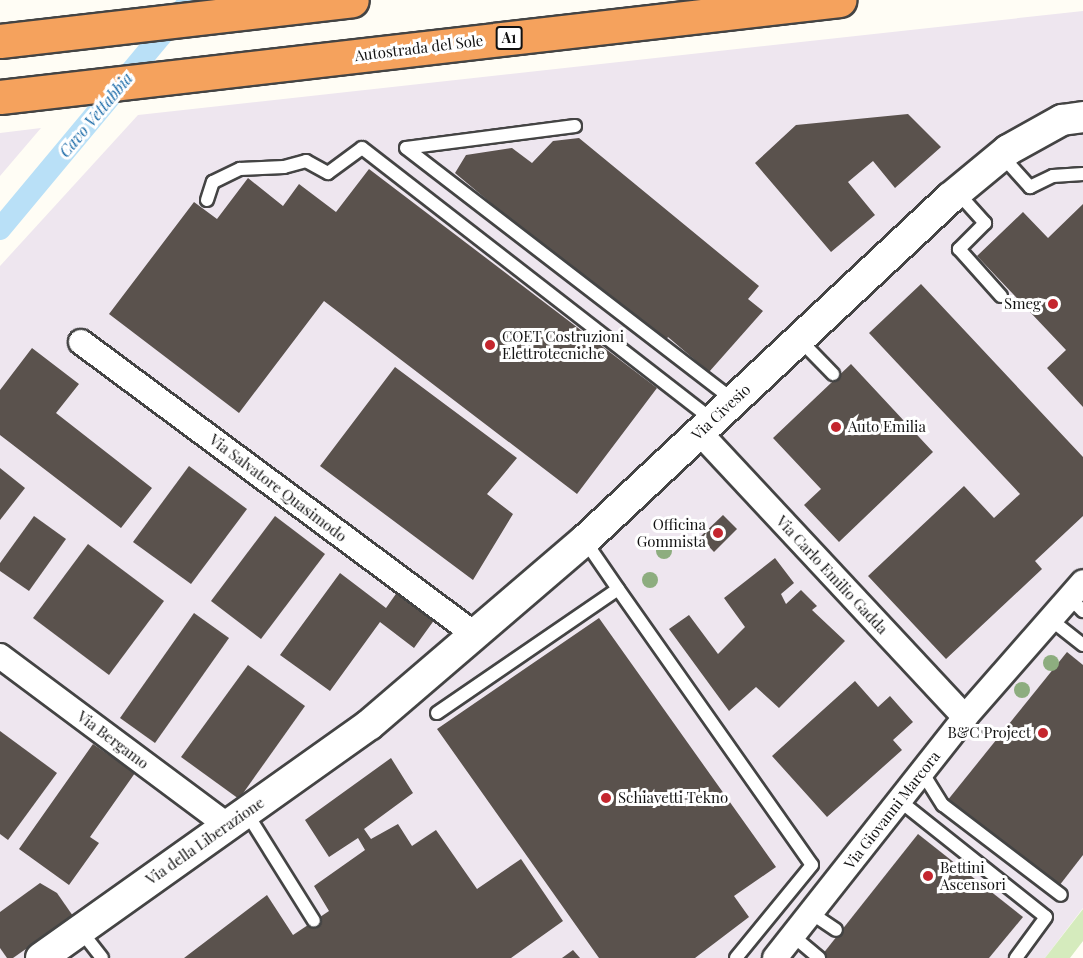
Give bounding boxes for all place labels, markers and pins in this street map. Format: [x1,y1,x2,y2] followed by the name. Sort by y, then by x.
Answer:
[1004,295,1041,313] place label: Smeg
[1046,297,1060,311] marker: Smeg
[502,327,625,362] place label: COET Costruzioni Elettrotecniche
[483,338,497,352] marker: COET Costruzioni Elettrotecniche
[848,418,926,436] place label: Auto Emilia
[829,420,843,434] marker: Auto Emilia
[637,515,706,550] place label: Officina Gommista
[711,526,725,540] marker: Officina Gommista
[947,724,1031,742] place label: B&C Project
[1036,726,1050,740] marker: B&C Project
[618,789,729,807] place label: Schiavetti Tekno
[599,791,613,805] marker: Schiavetti Tekno
[940,858,1006,893] place label: Bettini Ascensori
[921,869,935,883] marker: Bettini Ascensori

